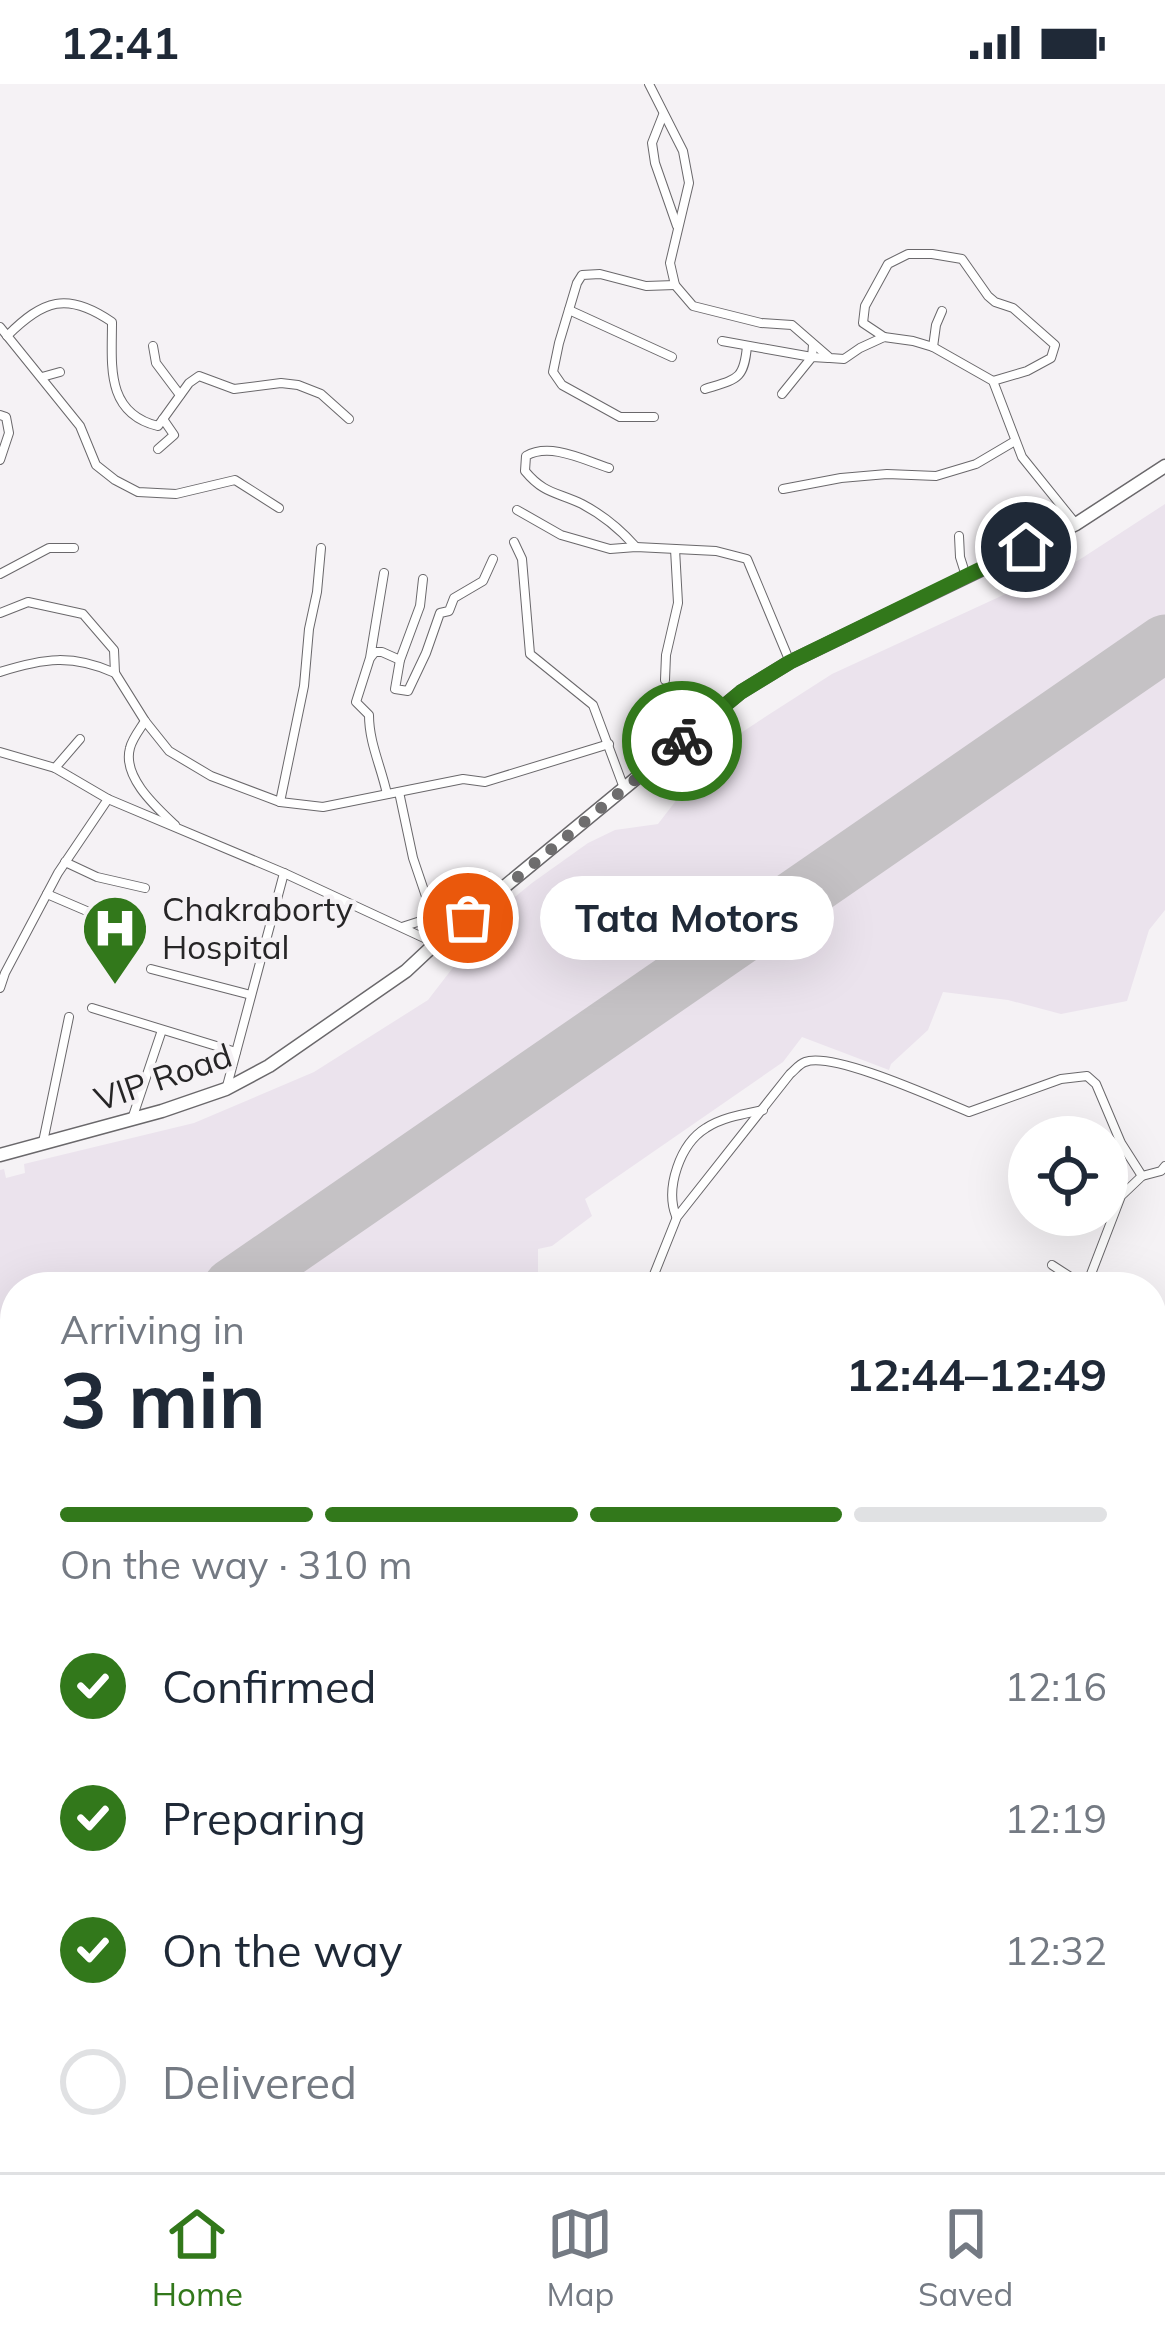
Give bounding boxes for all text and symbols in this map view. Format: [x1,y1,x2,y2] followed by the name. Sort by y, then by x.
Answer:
[60,14,179,70] text: 12:41
[975,496,1077,598] pin
[993,514,1059,580] icon: home
[622,681,742,801] courier
[649,708,715,774] icon: bike
[417,867,519,969] pin
[540,876,834,960] callout: Tata Motors
[435,885,501,951] icon: bag
[162,888,354,967] place label: Chakraborty Hospital
[80,893,150,987] hospital icon: Chakraborty Hospital
[575,893,799,942] text: Tata Motors
[89,1034,237,1119] street label: VIP Road
[1008,1116,1128,1236] map controls
[1008,1116,1128,1236] button: locate
[60,1305,245,1354] text: Arriving in
[846,1346,1107,1402] text: 12:44–12:49
[60,1350,266,1448] text: 3 min
[60,1540,412,1589] text: On the way · 310 m
[60,1653,126,1719] icon: check
[162,1658,376,1714] text: Confirmed
[1005,1662,1107,1711] text: 12:16
[60,1785,126,1851] icon: check
[162,1790,366,1846] text: Preparing
[1005,1794,1107,1843] text: 12:19
[60,1917,126,1983] icon: check
[162,1922,403,1978] text: On the way
[1005,1926,1107,1975] text: 12:32
[162,2054,357,2110] text: Delivered
[152,2201,243,2314] tab: Home
[546,2201,614,2314] tab: Map
[918,2201,1013,2314] tab: Saved

